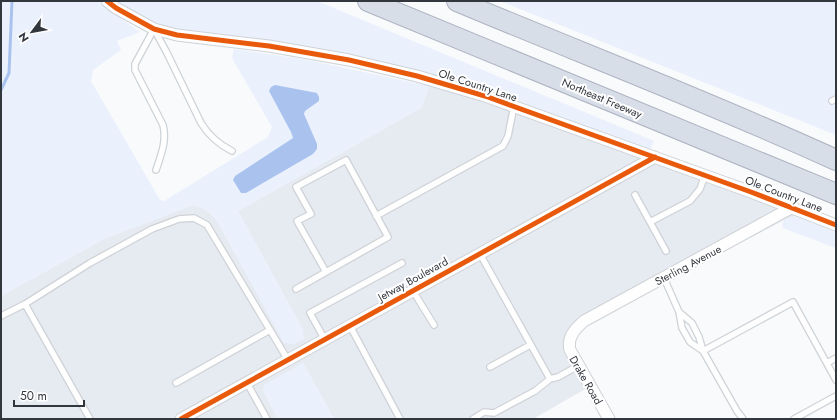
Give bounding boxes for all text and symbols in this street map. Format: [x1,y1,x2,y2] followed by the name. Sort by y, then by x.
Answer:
[12,12,52,52] north arrow
[14,29,33,45] text: N
[437,65,520,105] street label: Ole Country Lane
[559,74,645,122] street label: Northeast Freeway
[743,172,825,216] street label: Ole Country Lane
[652,241,724,289] street label: Sterling Avenue
[373,253,451,306] street label: Jetway Boulevard
[566,353,606,407] street label: Drake Road
[14,382,84,408] scale bar
[20,387,47,405] text: 50 m

